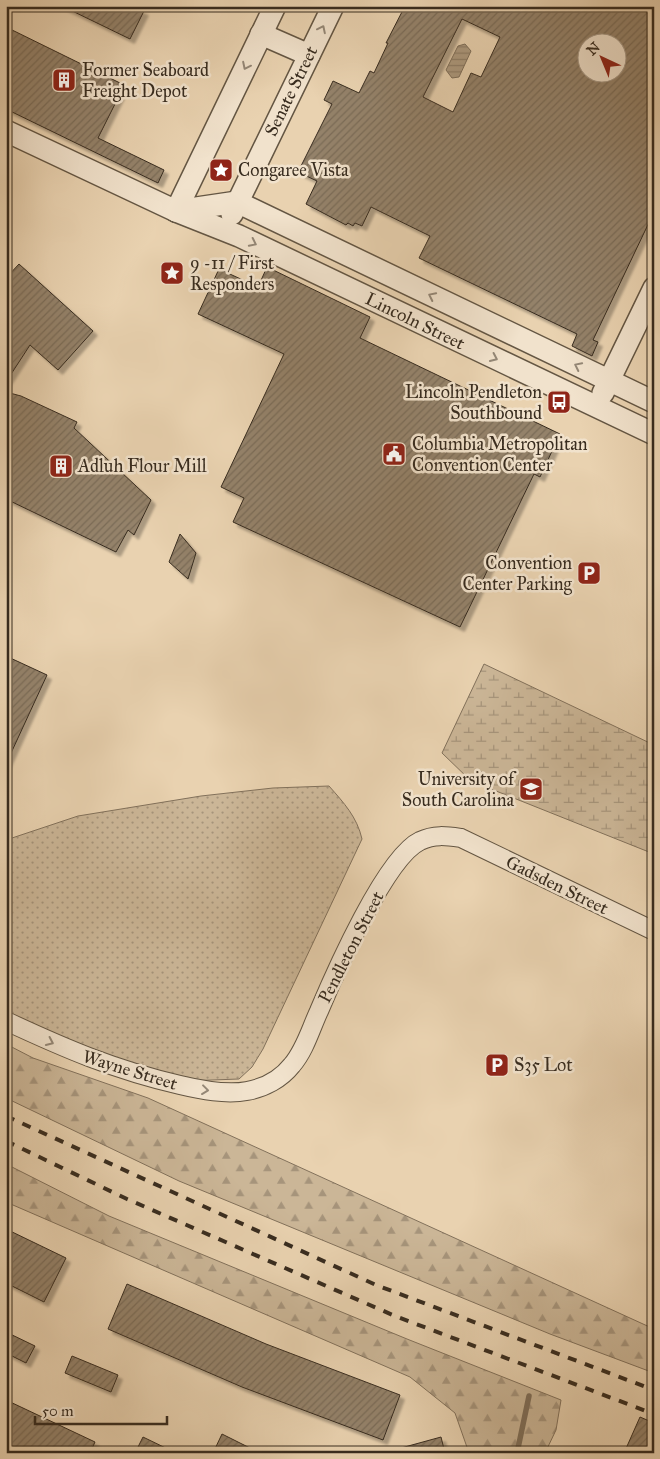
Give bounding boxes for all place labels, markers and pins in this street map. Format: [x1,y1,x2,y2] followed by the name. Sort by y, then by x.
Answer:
[82,59,209,103] place label: Former Seaboard Freight Depot
[51,67,77,93] building icon: Former Seaboard Freight Depot
[208,157,234,183] place icon: Congaree Vista
[238,159,349,182] place label: Congaree Vista
[190,252,275,295] place label: 9 -11 / First Responders
[159,260,185,286] place icon: 9 -11 / First Responders
[405,381,542,424] place label: Lincoln Pendleton Southbound
[546,389,572,415] bus stop icon: Lincoln Pendleton Southbound
[412,433,588,476] place label: Columbia Metropolitan Convention Center
[381,441,407,467] public building icon: Columbia Metropolitan Convention Center
[48,453,74,479] building icon: Adluh Flour Mill
[77,455,207,477] place label: Adluh Flour Mill
[462,552,573,596] place label: Convention Center Parking
[576,560,602,586] parking icon: Convention Center Parking
[402,768,517,811] place label: University of South Carolina
[518,776,544,802] school or university icon: University of South Carolina
[484,1052,510,1078] parking icon: S35 Lot
[514,1054,573,1076] place label: S35 Lot

